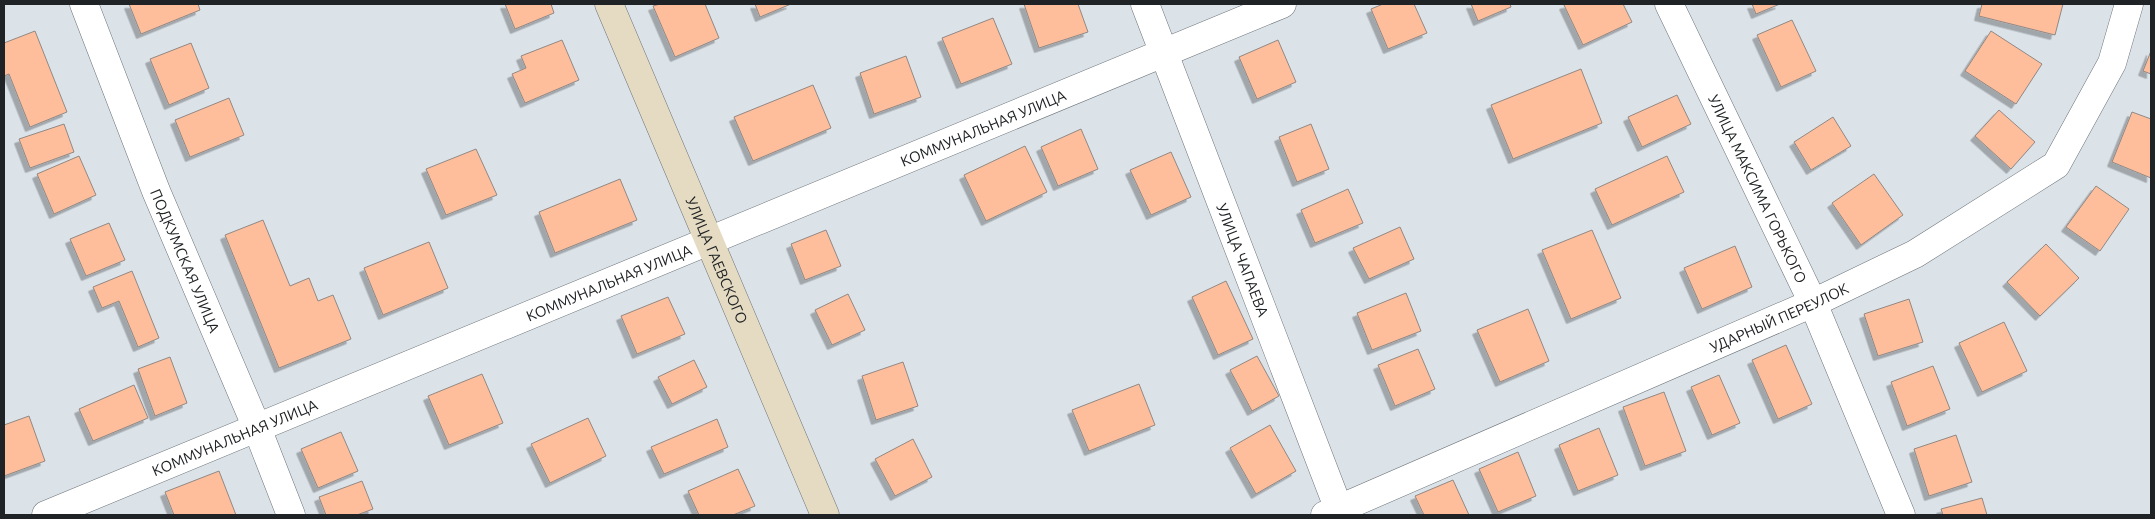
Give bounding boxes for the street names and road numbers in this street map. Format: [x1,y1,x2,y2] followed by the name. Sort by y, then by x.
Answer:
[898,86,1069,169] street label: КОММУНАЛЬНАЯ УЛИЦА
[1705,92,1810,286] street label: УЛИЦА МАКСИМА ГОРЬКОГО
[148,186,224,335] street label: ПОДКУМСКАЯ УЛИЦА
[683,194,752,326] street label: УЛИЦА ГАЕВСКОГО
[1214,201,1273,319] street label: УЛИЦА ЧАПАЕВА
[524,240,694,324] street label: КОММУНАЛЬНАЯ УЛИЦА
[1707,279,1851,355] street label: УДАРНЫЙ ПЕРЕУЛОК
[149,395,320,479] street label: КОММУНАЛЬНАЯ УЛИЦА

